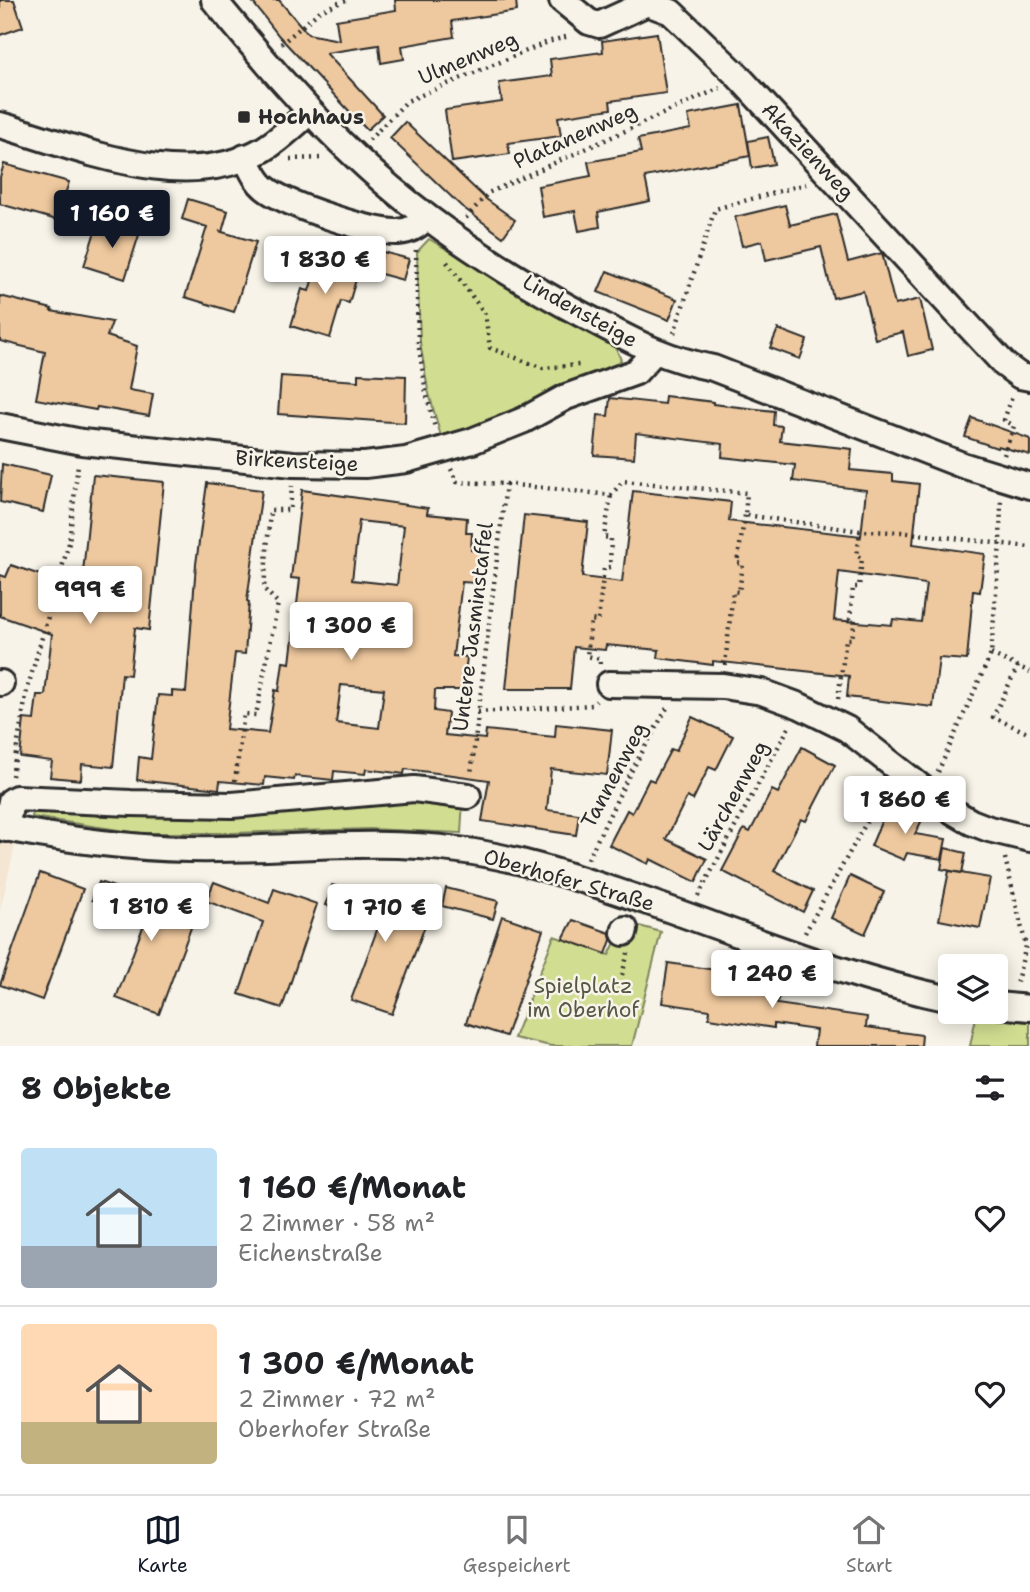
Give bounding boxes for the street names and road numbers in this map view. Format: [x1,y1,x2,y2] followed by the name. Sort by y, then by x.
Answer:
[414,25,522,91] street label: Ulmenweg
[509,96,641,176] street label: Platanenweg
[755,96,861,206] street label: Akazienweg
[517,268,643,354] street label: Lindensteige
[235,444,359,478] street label: Birkensteige
[446,520,500,733] street label: Untere Jasminstaffel
[574,717,654,833] street label: Tannenweg
[691,736,775,856] street label: Lärchenweg
[480,842,658,918] street label: Oberhofer Straße

